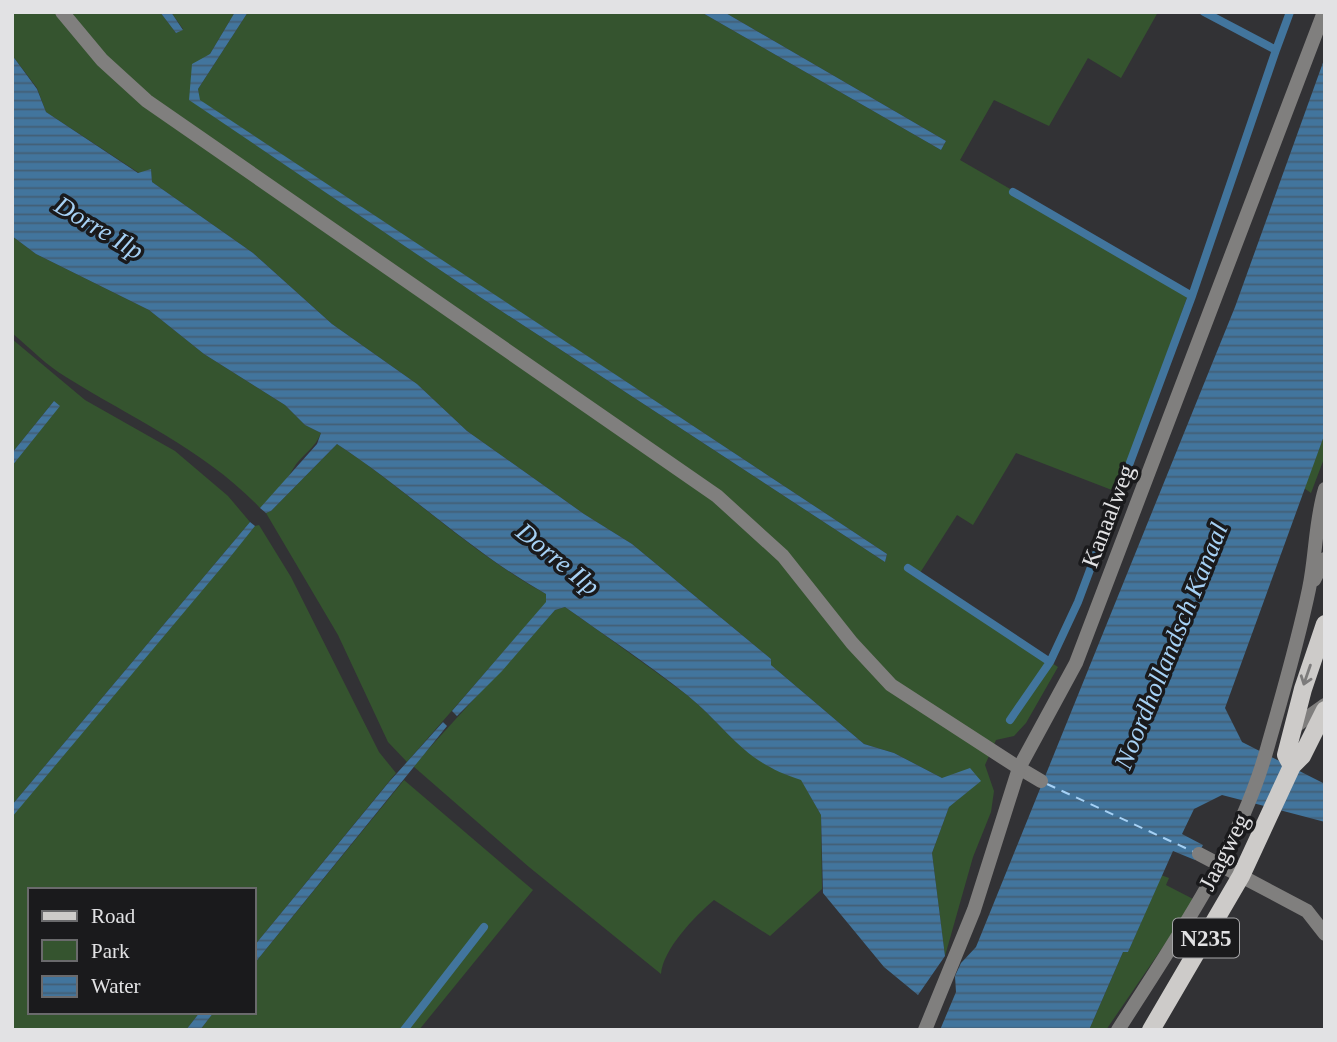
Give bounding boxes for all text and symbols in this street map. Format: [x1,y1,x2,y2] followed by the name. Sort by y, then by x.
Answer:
[49,190,148,266] water label: Dorre Ilp
[1077,461,1139,571] street label: Kanaalweg
[510,516,605,601] water label: Dorre Ilp
[1108,519,1234,774] water label: Noordhollandsch Kanaal
[1300,664,1313,686] one-way arrow
[1194,809,1254,895] street label: Jaagweg
[28,888,256,1014] legend
[91,904,136,928] text: Road
[1173,918,1239,958] road number: N235
[91,939,130,963] text: Park
[91,974,141,998] text: Water

